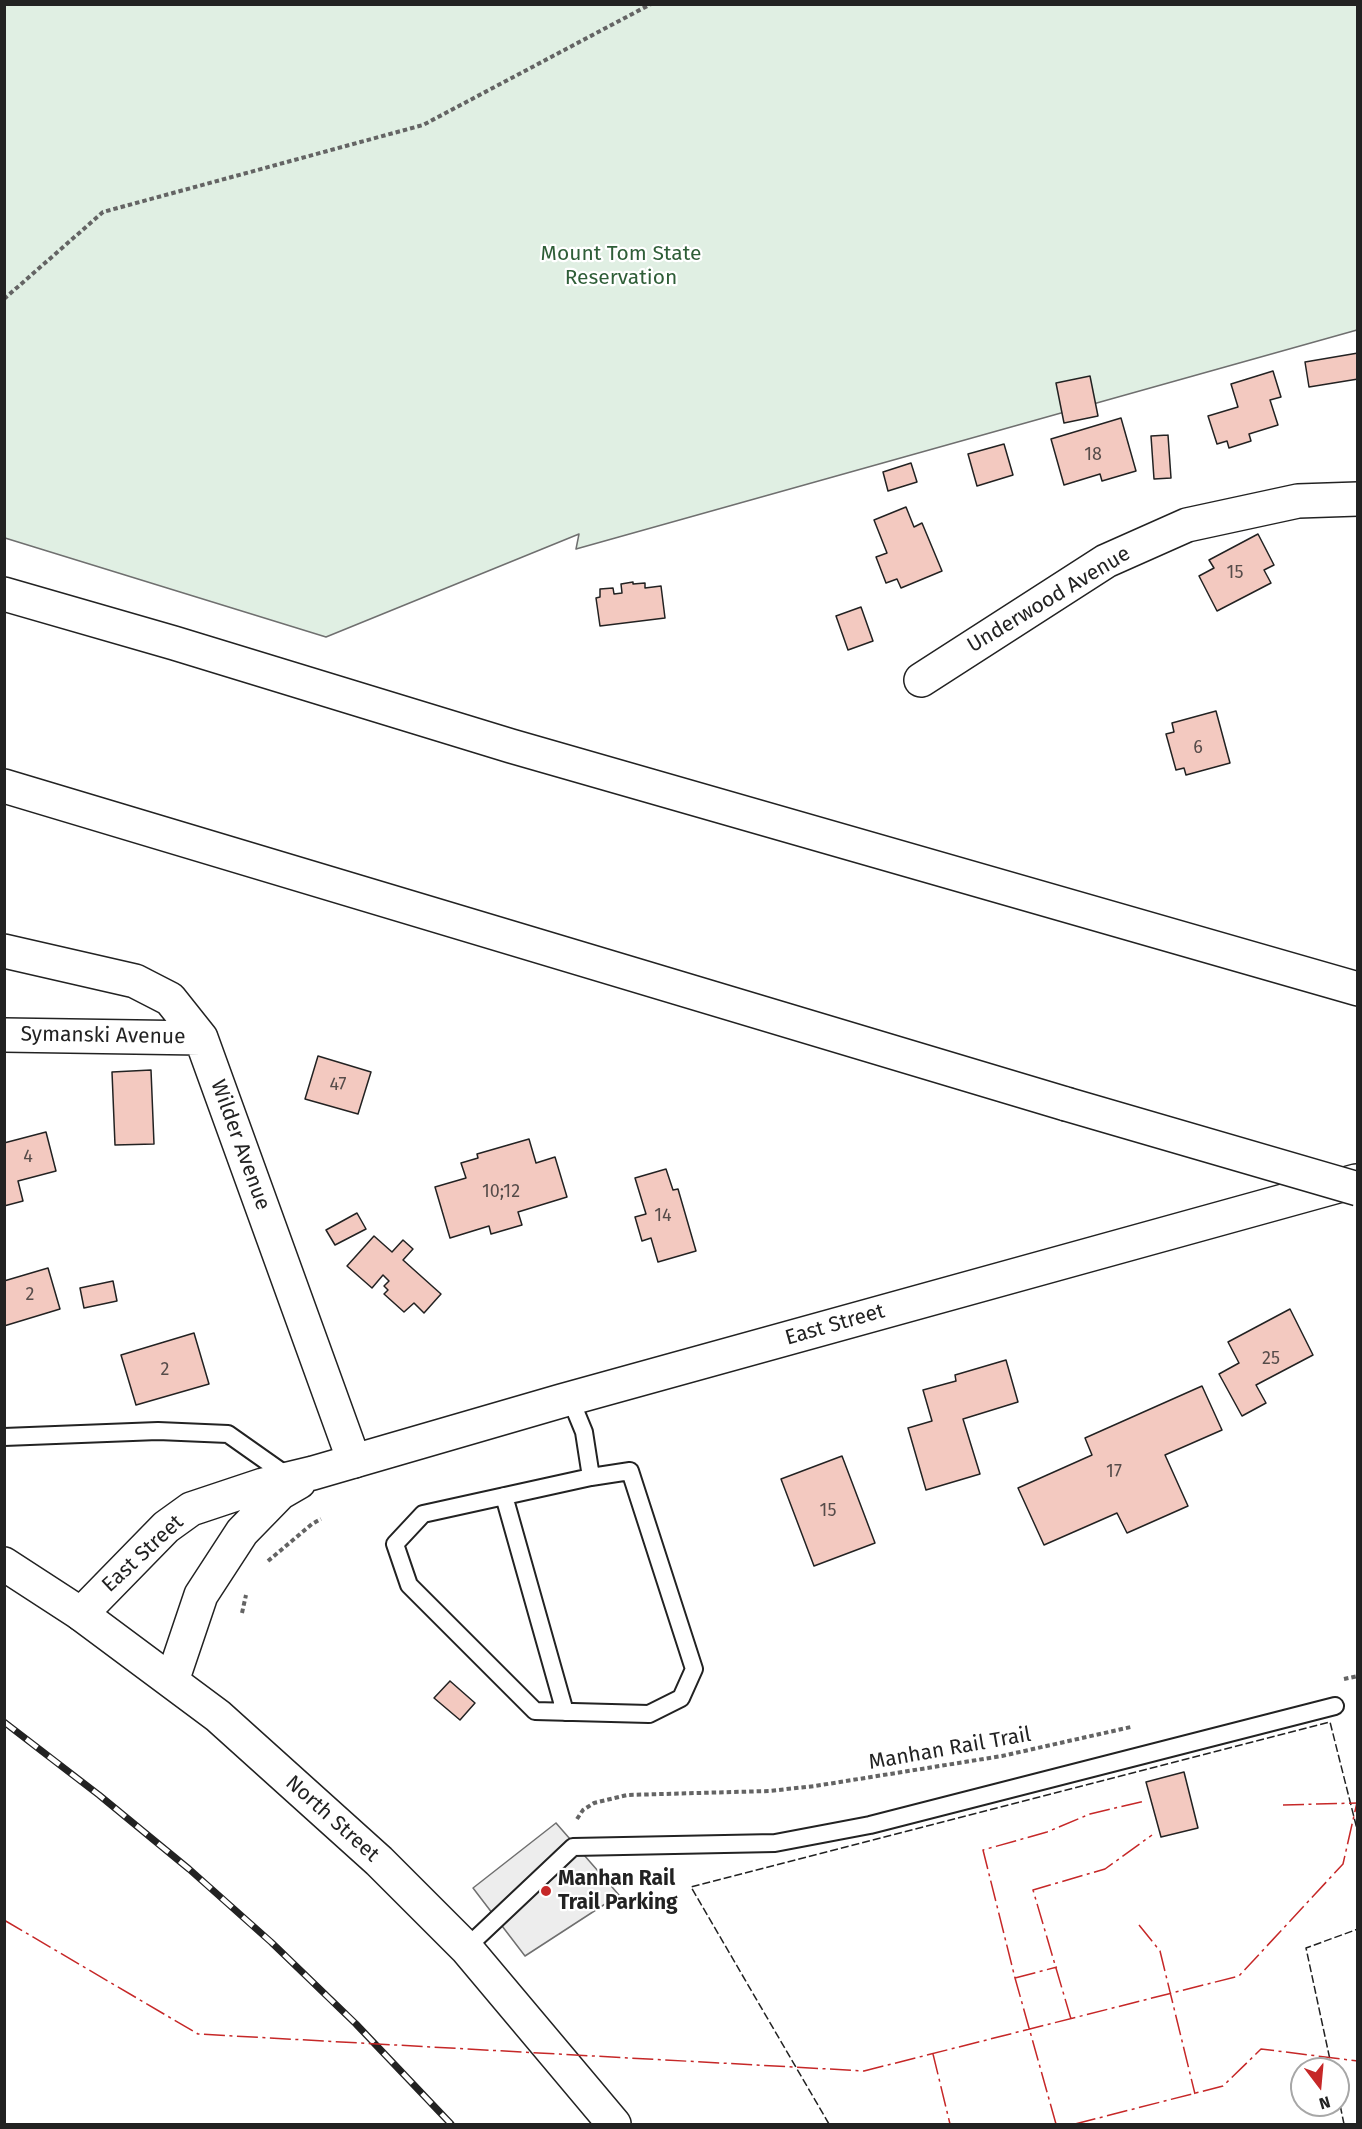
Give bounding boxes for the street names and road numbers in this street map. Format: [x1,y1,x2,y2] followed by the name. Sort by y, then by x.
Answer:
[963,541,1135,659] street label: Underwood Avenue
[20,1022,186,1050] street label: Symanski Avenue
[205,1076,275,1214] street label: Wilder Avenue
[782,1299,888,1351] street label: East Street
[97,1510,189,1598] street label: East Street
[867,1722,1033,1776] street label: Manhan Rail Trail
[280,1770,384,1868] street label: North Street

